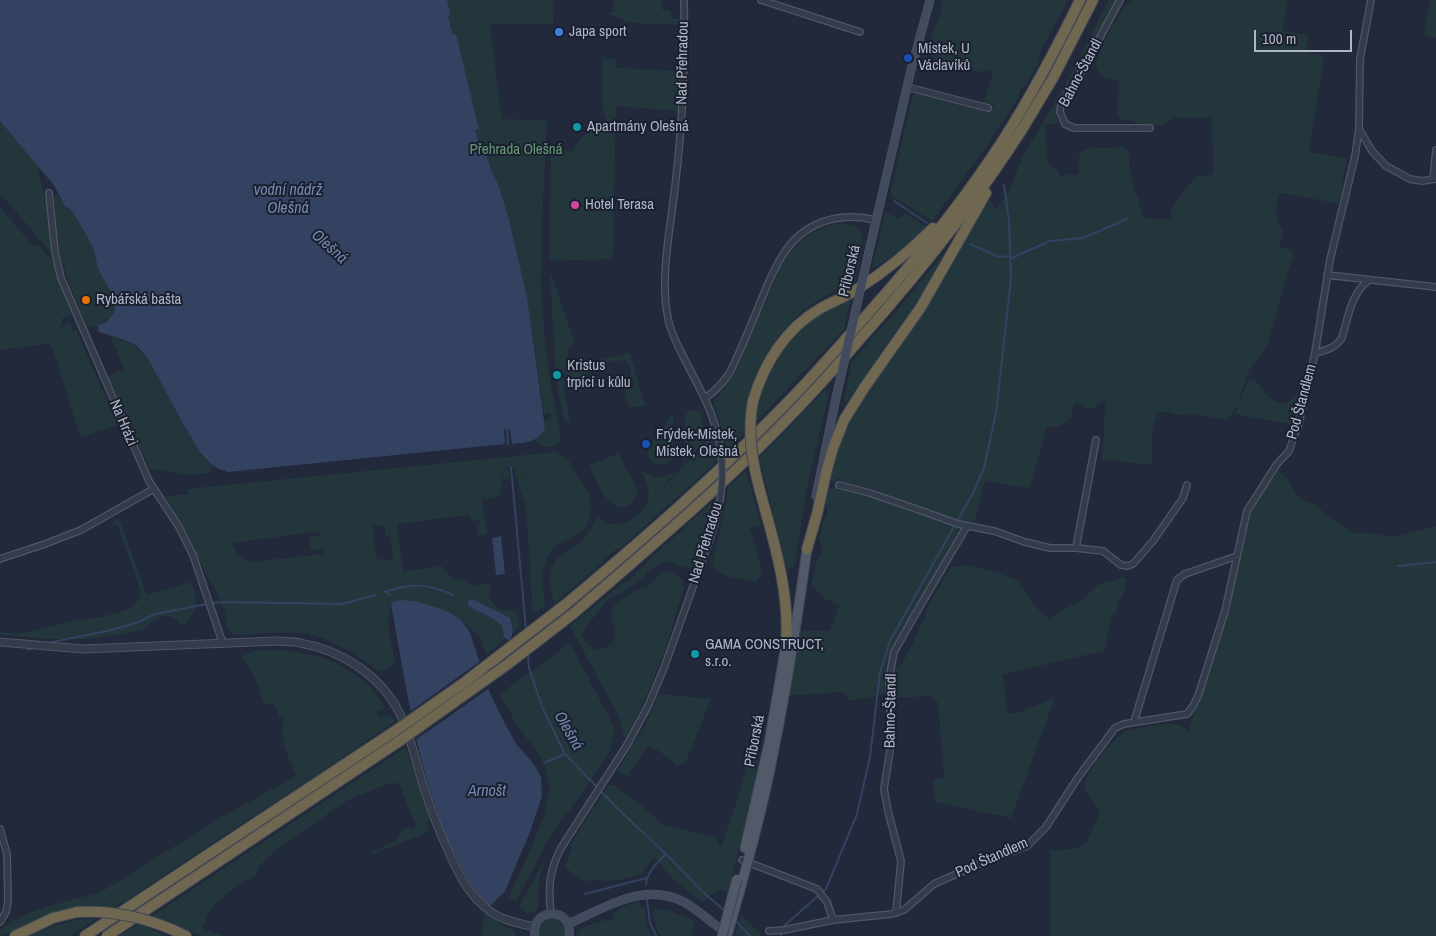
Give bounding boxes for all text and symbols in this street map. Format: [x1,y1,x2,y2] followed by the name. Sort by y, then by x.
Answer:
[1256,20,1354,52] scale bar
[673,21,693,105] street label: Nad Přehradou
[569,23,626,41] place label: Japa sport
[553,26,565,38] marker: Japa sport
[1262,28,1296,49] text: 100 m
[1056,36,1106,110] street label: Bahno-Štandl
[918,40,970,75] place label: Místek, U Václavíků
[902,52,914,64] marker: Místek, U Václavíků
[587,118,689,136] place label: Apartmány Olešná
[571,121,583,133] marker: Apartmány Olešná
[470,141,562,159] park label: Přehrada Olešná
[254,181,322,219] water label: vodní nádrž Olešná
[585,196,654,214] place label: Hotel Terasa
[569,199,581,211] marker: Hotel Terasa
[307,226,351,268] water label: Olešná
[835,243,865,299] street label: Příborská
[96,291,181,309] place label: Rybářská bašta
[80,294,92,306] marker: Rybářská bašta
[567,357,631,392] place label: Kristus trpící u kůlu
[1283,362,1321,442] street label: Pod Štandlem
[551,369,563,381] marker: Kristus trpící u kůlu
[105,397,141,449] street label: Na Hrázi
[656,426,738,461] place label: Frýdek-Místek, Místek, Olešná
[640,438,652,450] marker: Frýdek-Místek, Místek, Olešná
[685,500,727,586] street label: Nad Přehradou
[705,636,824,671] place label: GAMA CONSTRUCT, s.r.o.
[689,648,701,660] marker: GAMA CONSTRUCT, s.r.o.
[881,674,901,748] street label: Bahno-Štandl
[549,708,587,754] water label: Olešná
[741,713,769,769] street label: Příborská
[468,782,506,802] water label: Arnošt
[953,834,1031,882] street label: Pod Štandlem

